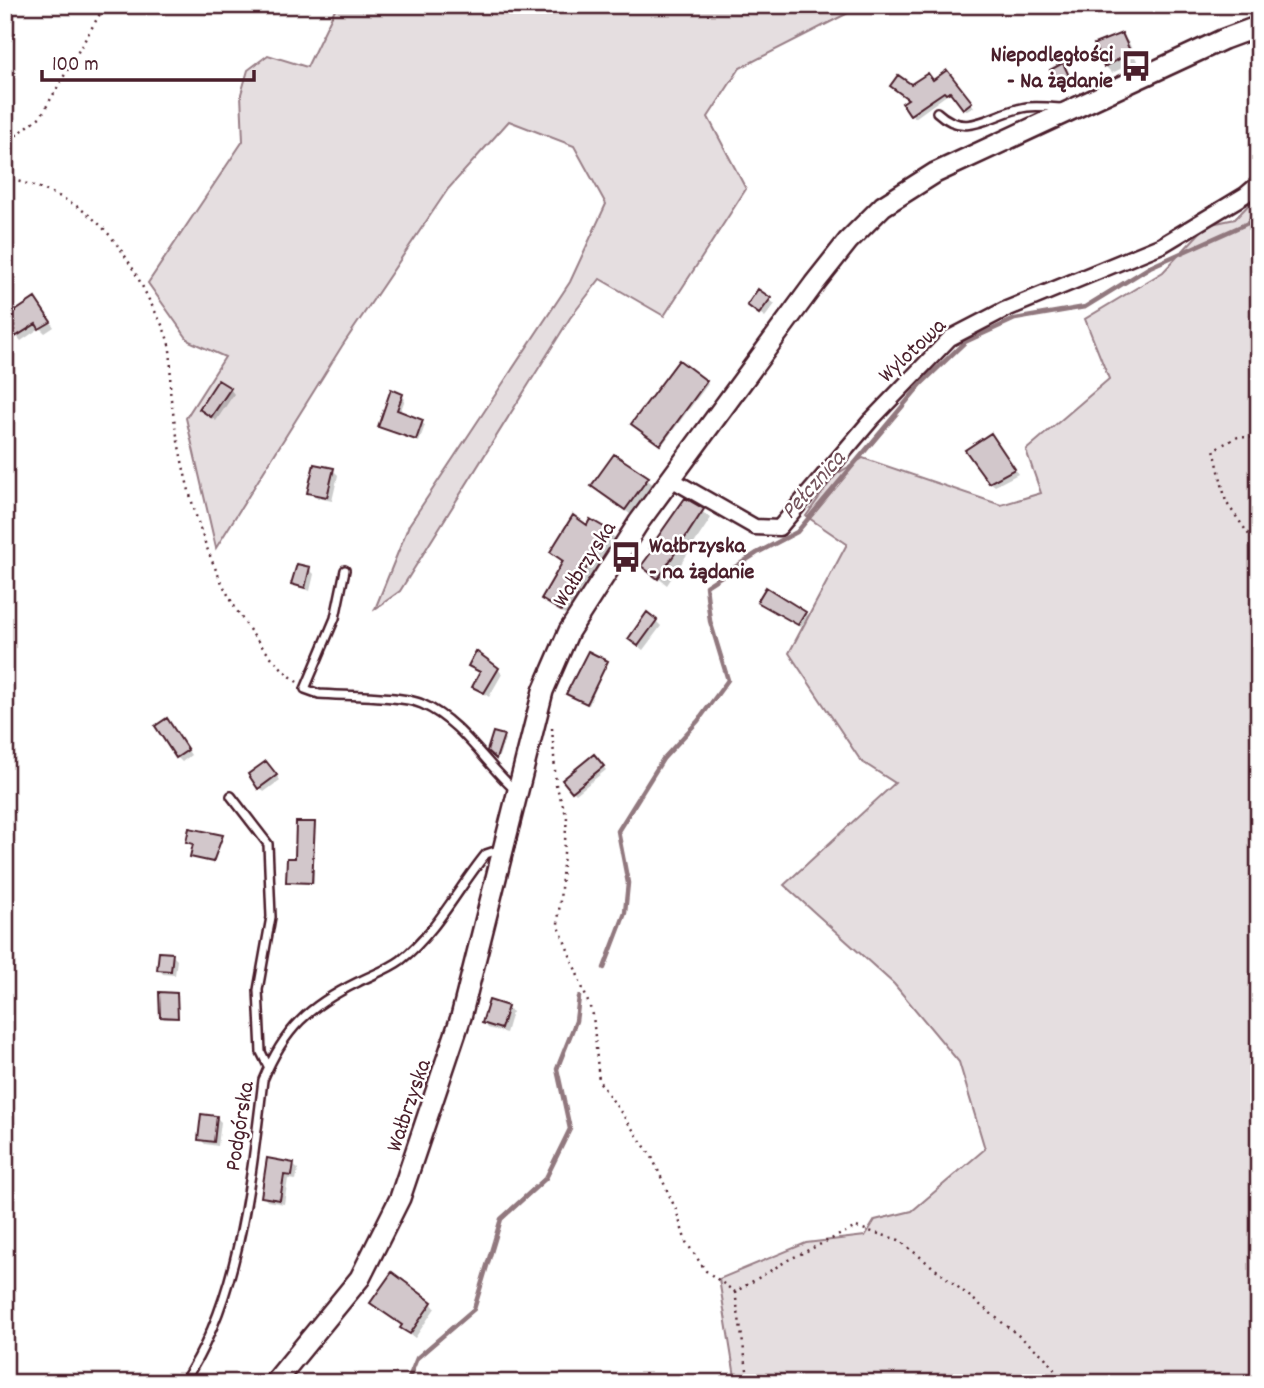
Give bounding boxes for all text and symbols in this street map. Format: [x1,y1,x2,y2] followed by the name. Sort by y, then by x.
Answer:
[42,38,254,82] scale bar
[991,40,1114,99] place label: Niepodległości - Na żądanie
[1119,49,1153,83] bus stop icon: Niepodległości - Na żądanie
[52,51,99,81] text: 100 m
[872,311,956,392] street label: Wylotowa
[774,443,856,528] water label: Pełcznica
[546,515,627,614] street label: Wałbrzyska
[649,531,754,590] place label: Wałbrzyska - na żądanie
[609,540,643,574] bus stop icon: Wałbrzyska - na żądanie
[379,1054,442,1157] street label: Wałbrzyska
[218,1078,265,1174] street label: Podgórska

